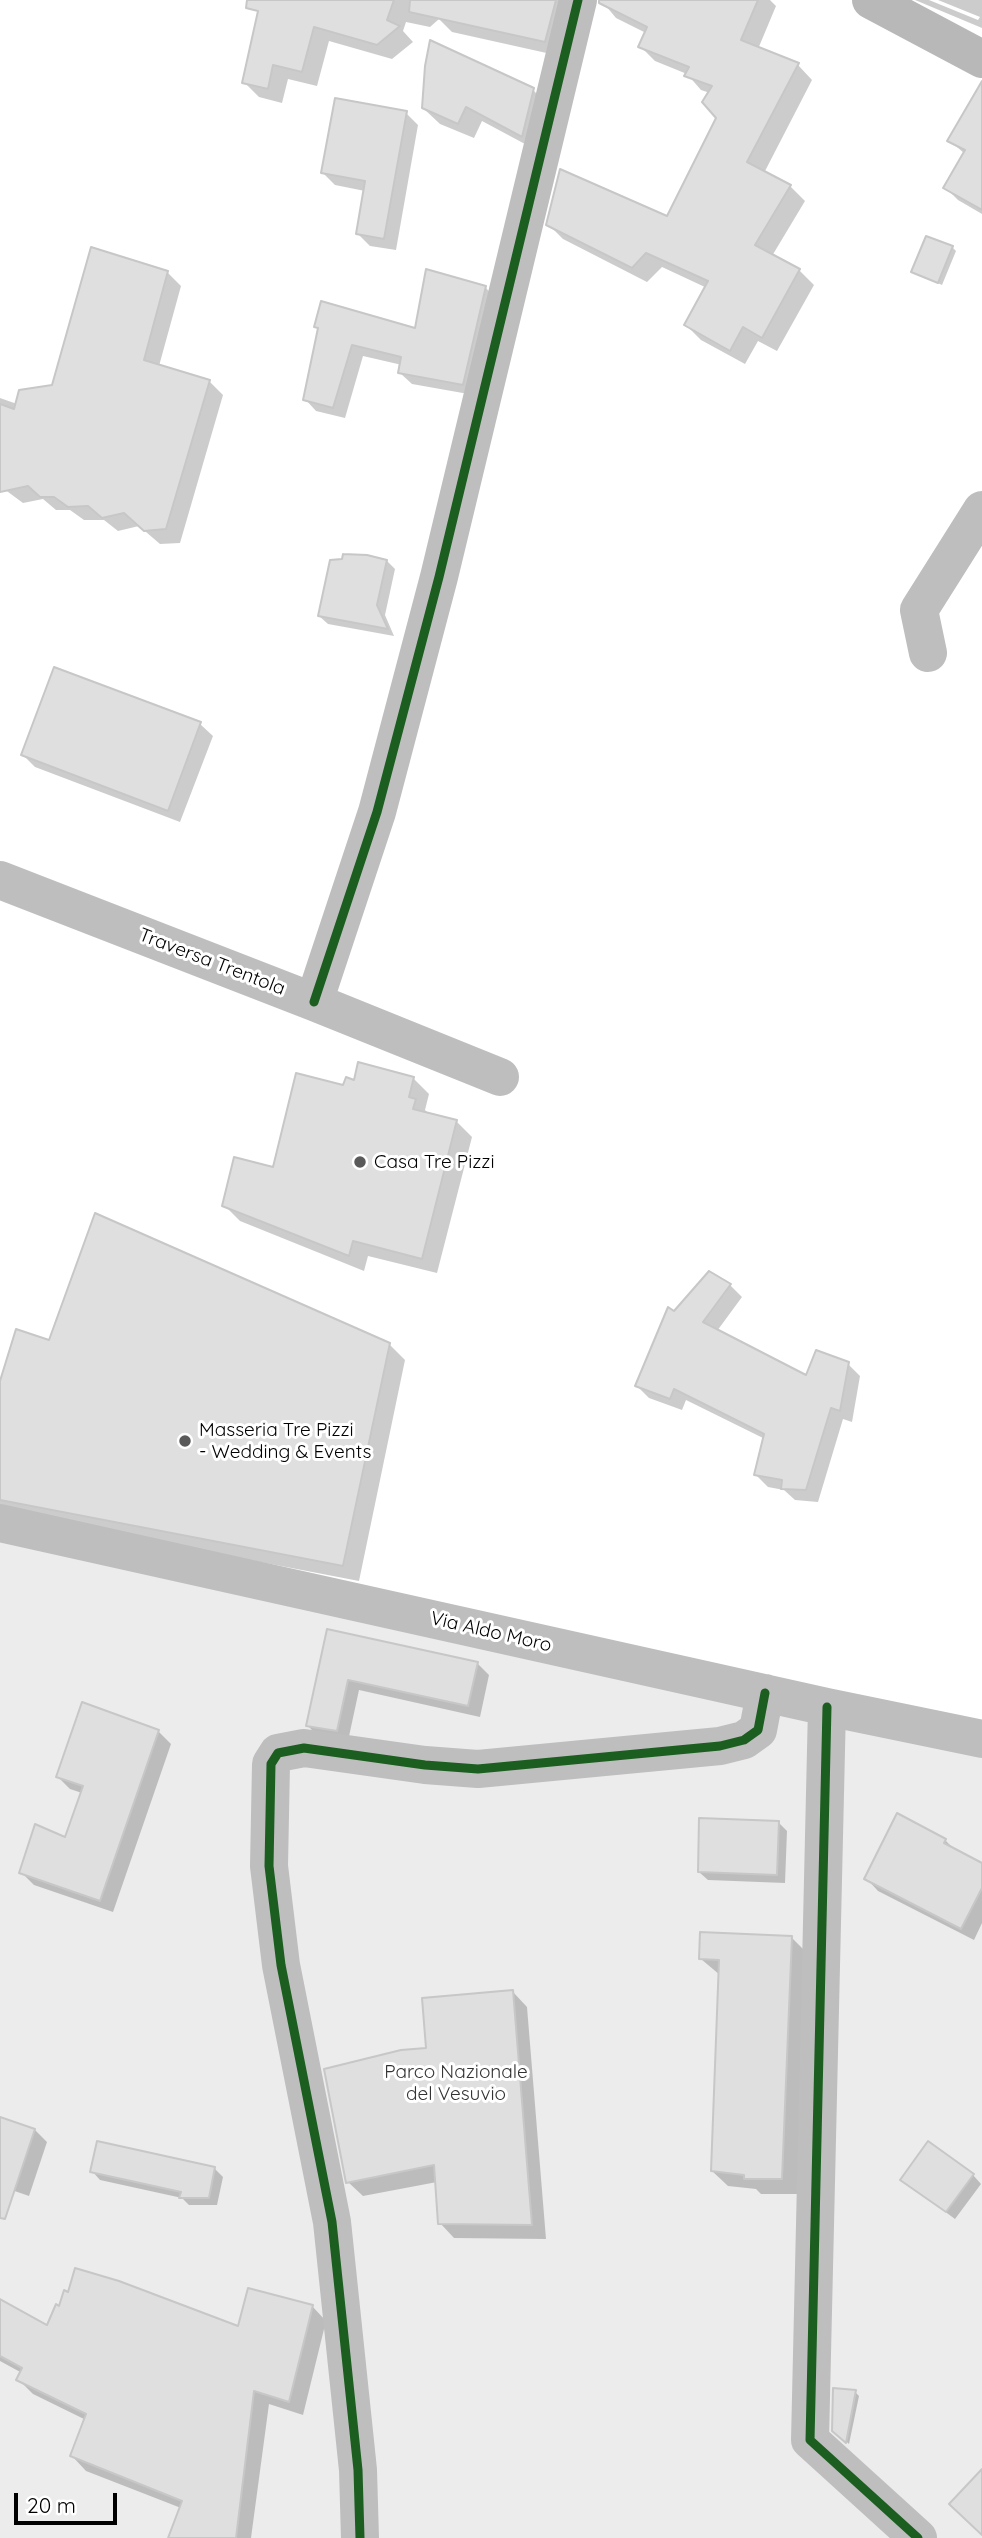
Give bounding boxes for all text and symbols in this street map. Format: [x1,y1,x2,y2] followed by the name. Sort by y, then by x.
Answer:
[135,924,289,1000] street label: Traversa Trentola
[374,1151,494,1173] place label: Casa Tre Pizzi
[352,1154,368,1170] marker: Casa Tre Pizzi
[199,1419,372,1463] place label: Masseria Tre Pizzi - Wedding & Events
[177,1433,193,1449] marker: Masseria Tre Pizzi - Wedding & Events
[428,1607,554,1657] street label: Via Aldo Moro
[384,2061,528,2105] park label: Parco Nazionale del Vesuvio
[18,2478,121,2522] scale bar
[27,2492,76,2518] text: 20 m

